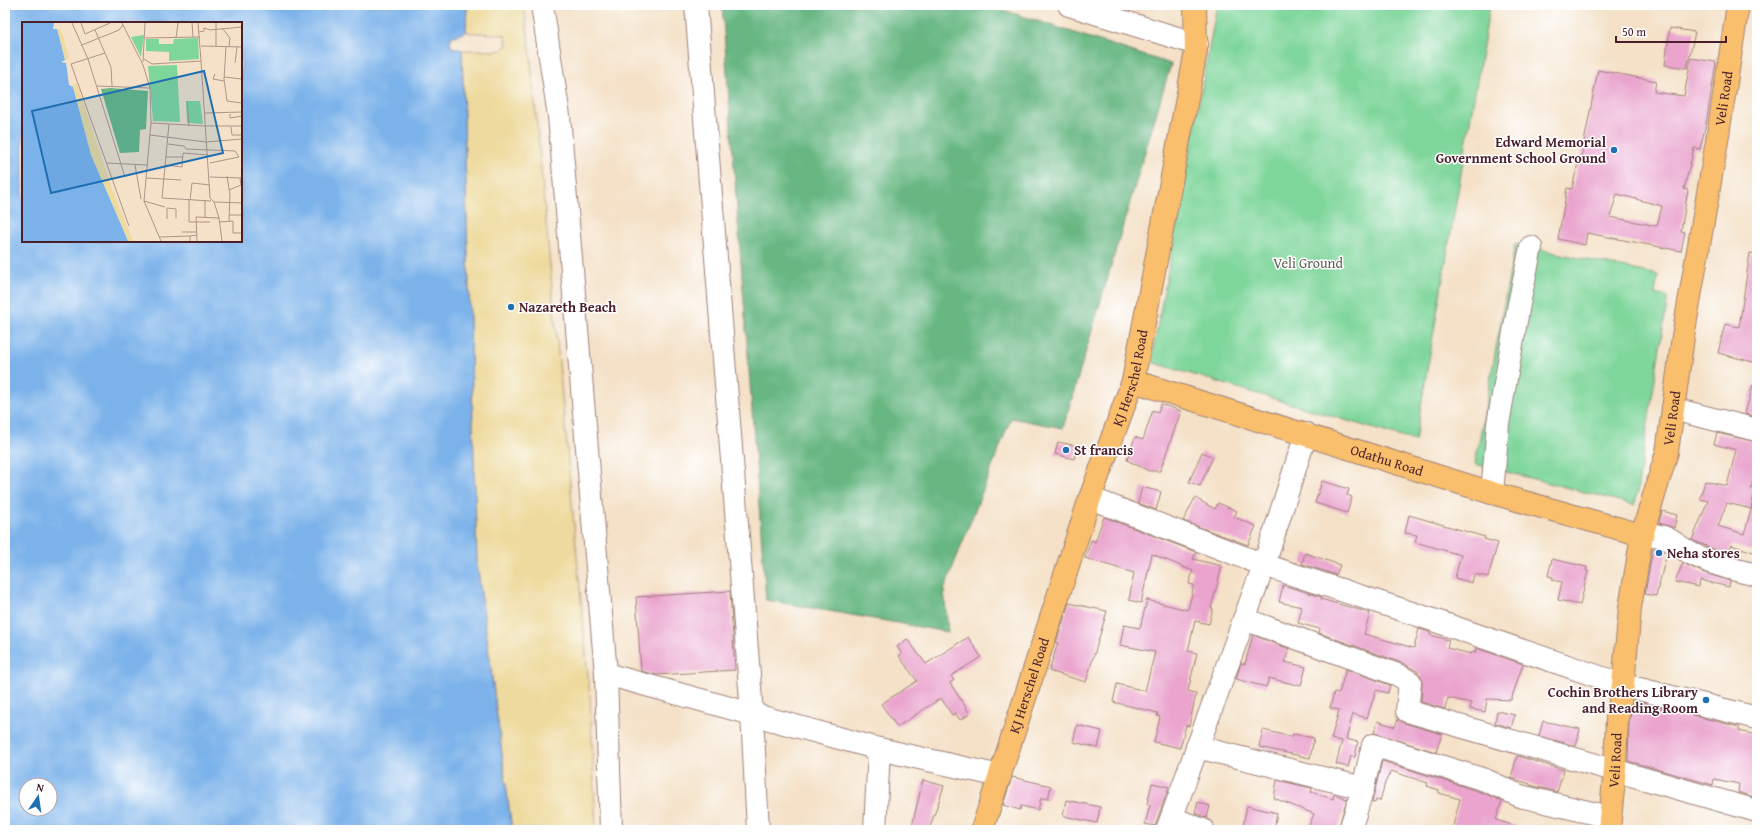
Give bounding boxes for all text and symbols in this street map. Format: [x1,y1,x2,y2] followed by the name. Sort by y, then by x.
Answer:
[1616,18,1726,44] scale bar
[22,22,242,242] inset map
[1622,23,1646,40] text: 50 m
[1709,69,1738,127] street label: Veli Road
[1436,132,1607,168] place label: Edward Memorial Government School Ground
[1609,145,1619,155] marker: Edward Memorial Government School Ground
[1273,253,1343,273] park label: Veli Ground
[519,297,617,317] place label: Nazareth Beach
[506,302,516,312] marker: Nazareth Beach
[1107,327,1153,429] street label: KJ Herschel Road
[1658,389,1685,447] street label: Veli Road
[1348,439,1426,481] street label: Odathu Road
[1074,440,1133,460] place label: St francis
[1061,445,1071,455] marker: St francis
[1667,543,1740,563] place label: Neha stores
[1654,548,1664,558] marker: Neha stores
[1004,634,1054,736] street label: KJ Herschel Road
[1548,682,1699,718] place label: Cochin Brothers Library and Reading Room
[1701,695,1711,705] marker: Cochin Brothers Library and Reading Room
[1603,732,1626,789] street label: Veli Road
[18,777,58,817] north arrow
[35,779,46,796] text: N

